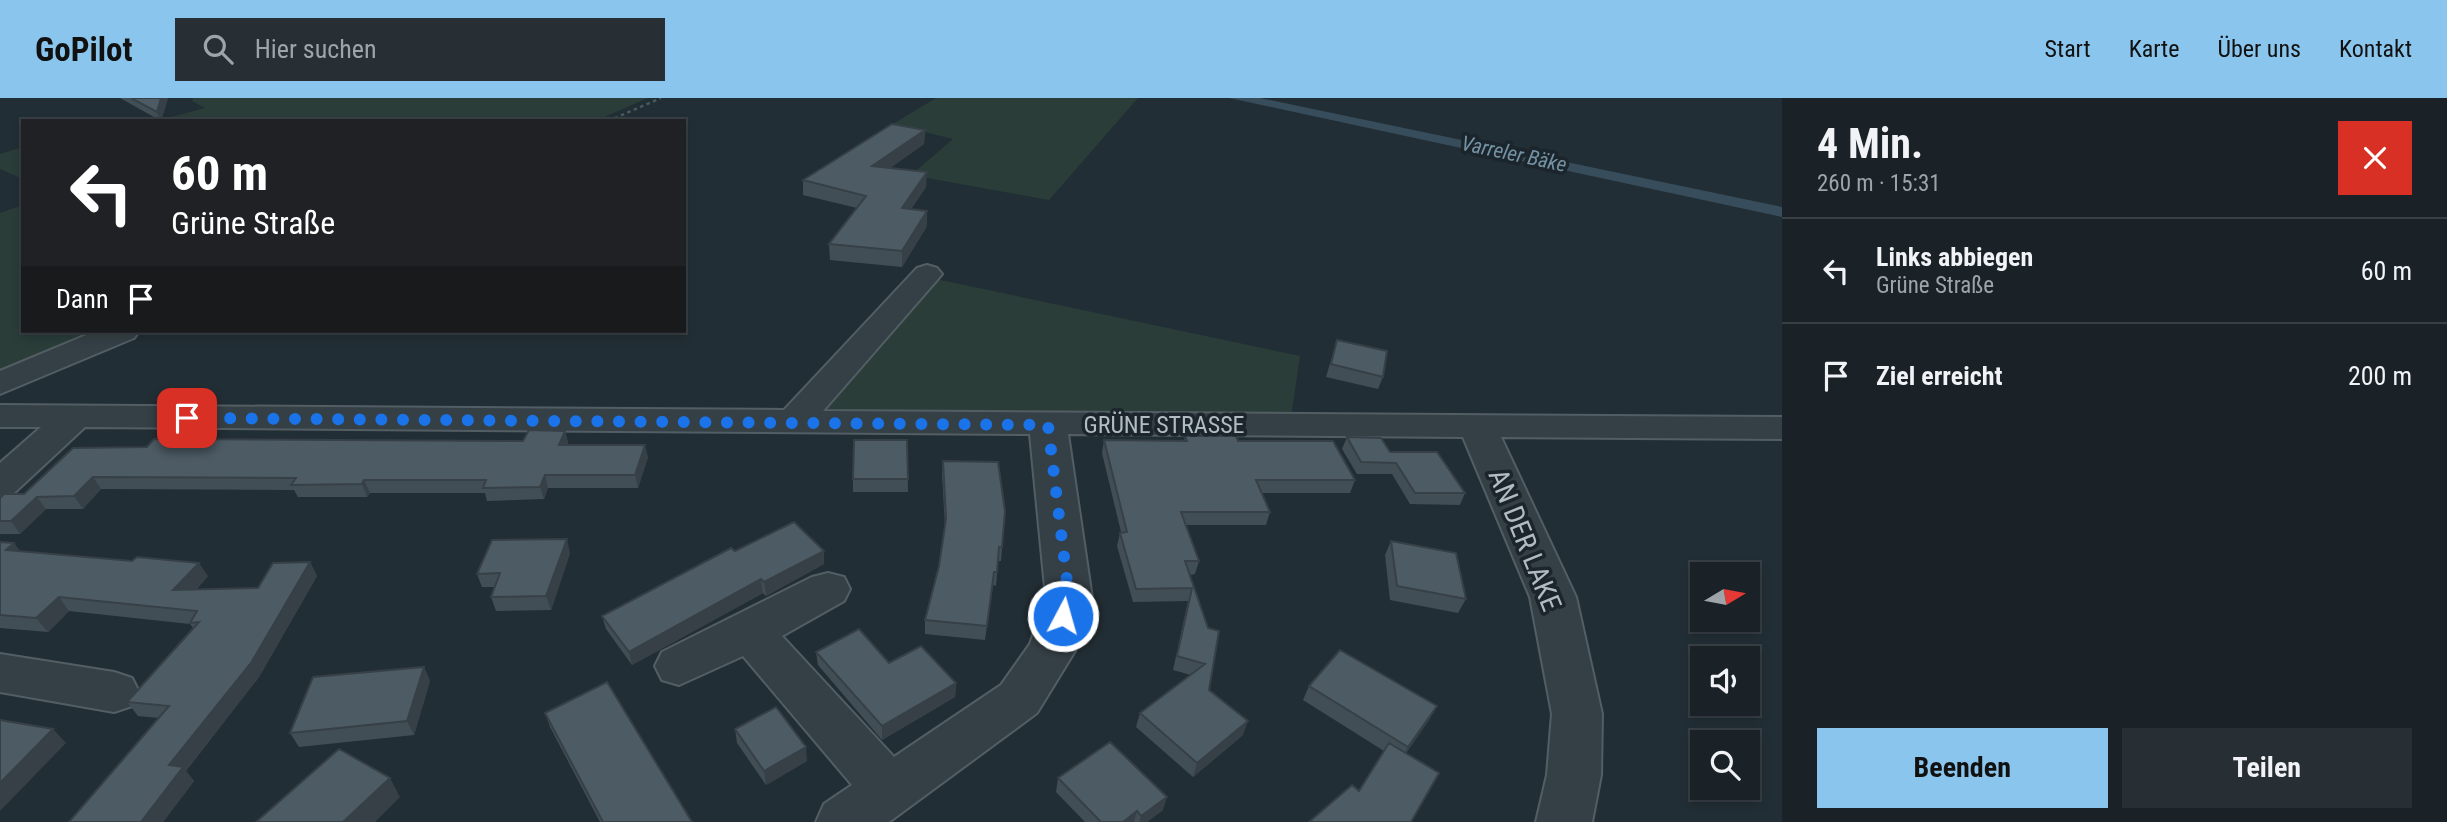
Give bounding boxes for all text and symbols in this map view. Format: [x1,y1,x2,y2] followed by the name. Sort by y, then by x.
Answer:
[175,18,665,81] search box
[35,30,133,69] text: GoPilot
[199,30,237,68] icon: search
[255,34,377,64] text: Hier suchen
[2045,35,2091,63] text: Start
[2129,35,2179,63] text: Karte
[2217,35,2301,63] text: Über uns
[2339,35,2412,63] text: Kontakt
[1817,119,1923,168] text: 4 Min.
[2338,121,2412,195] button: close
[1459,131,1569,177] water label: Varreler Bäke
[171,145,268,202] text: 60 m
[56,147,147,238] icon: left
[1817,170,1941,197] text: 260 m · 15:31
[171,204,335,242] text: Grüne Straße
[1876,242,2033,272] text: Links abbiegen
[1817,252,1855,290] icon: left
[2361,256,2412,286] text: 60 m
[1876,272,1994,299] text: Grüne Straße
[122,280,160,318] icon: arrive
[56,284,108,314] text: Dann
[1817,357,1855,395] icon: arrive
[1876,361,2002,391] text: Ziel erreicht
[2348,361,2412,391] text: 200 m
[157,388,217,448] pin
[168,399,206,437] icon: arrive
[1083,411,1245,439] street label: GRÜNE STRASSE
[1482,464,1568,616] street label: AN DER LAKE
[1690,562,1760,632] north arrow
[1690,562,1760,800] map controls
[1026,579,1100,653] position arrow
[1690,646,1760,716] button: sound
[1817,728,2108,808] button: Beenden
[2122,728,2412,808] button: Teilen
[1690,730,1760,800] button: search

